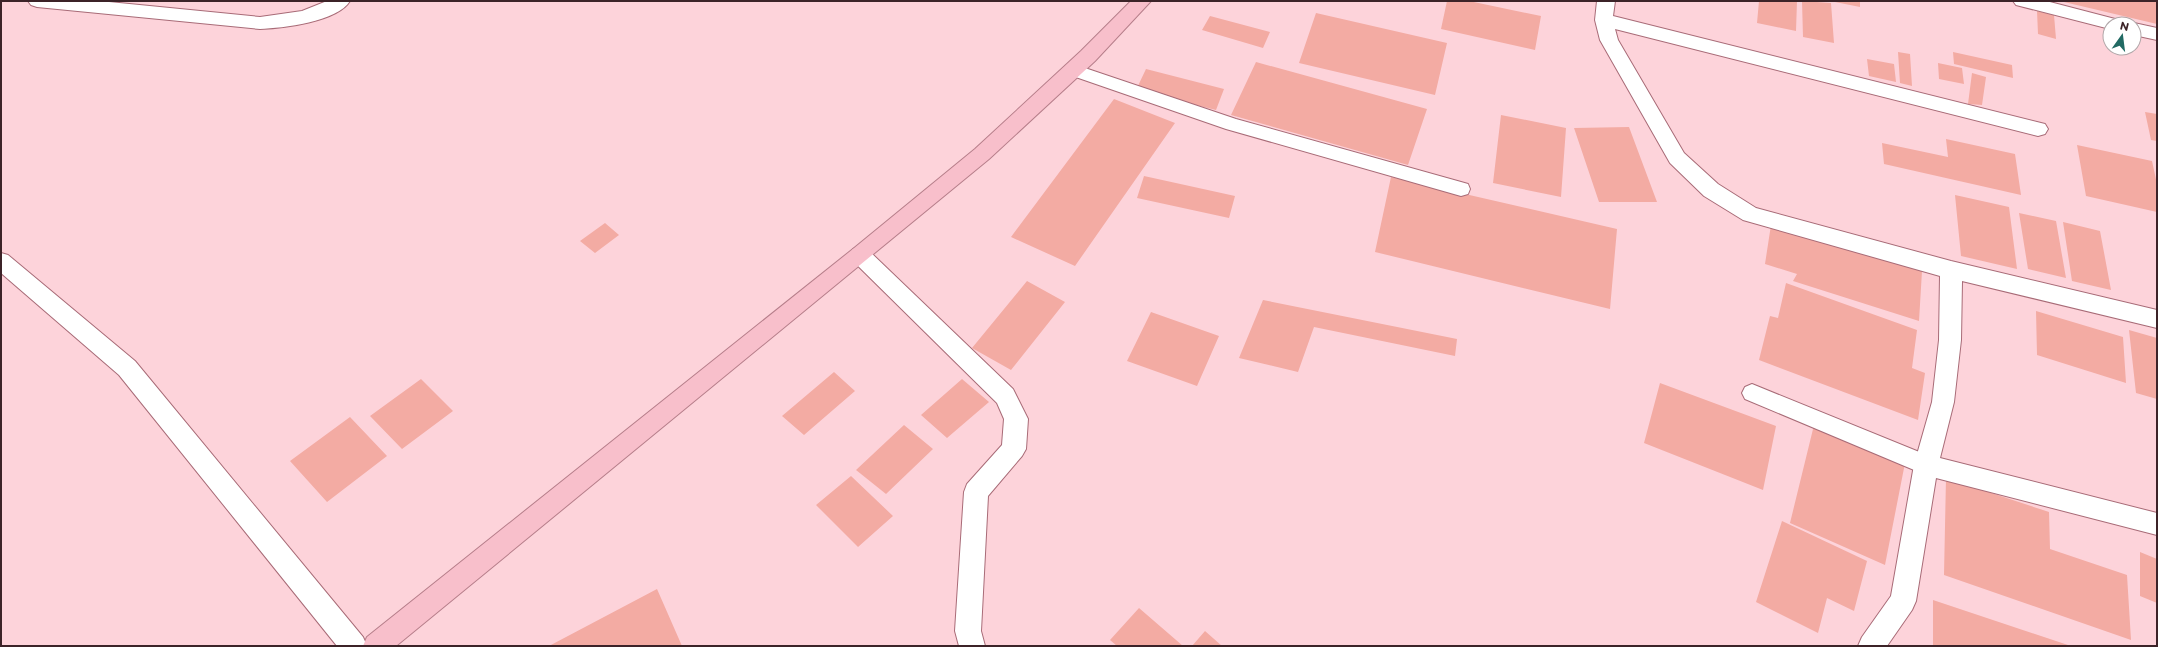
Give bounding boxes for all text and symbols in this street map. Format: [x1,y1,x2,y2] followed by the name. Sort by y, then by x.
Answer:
[2102,16,2142,56] north arrow
[2118,18,2130,34] text: N

